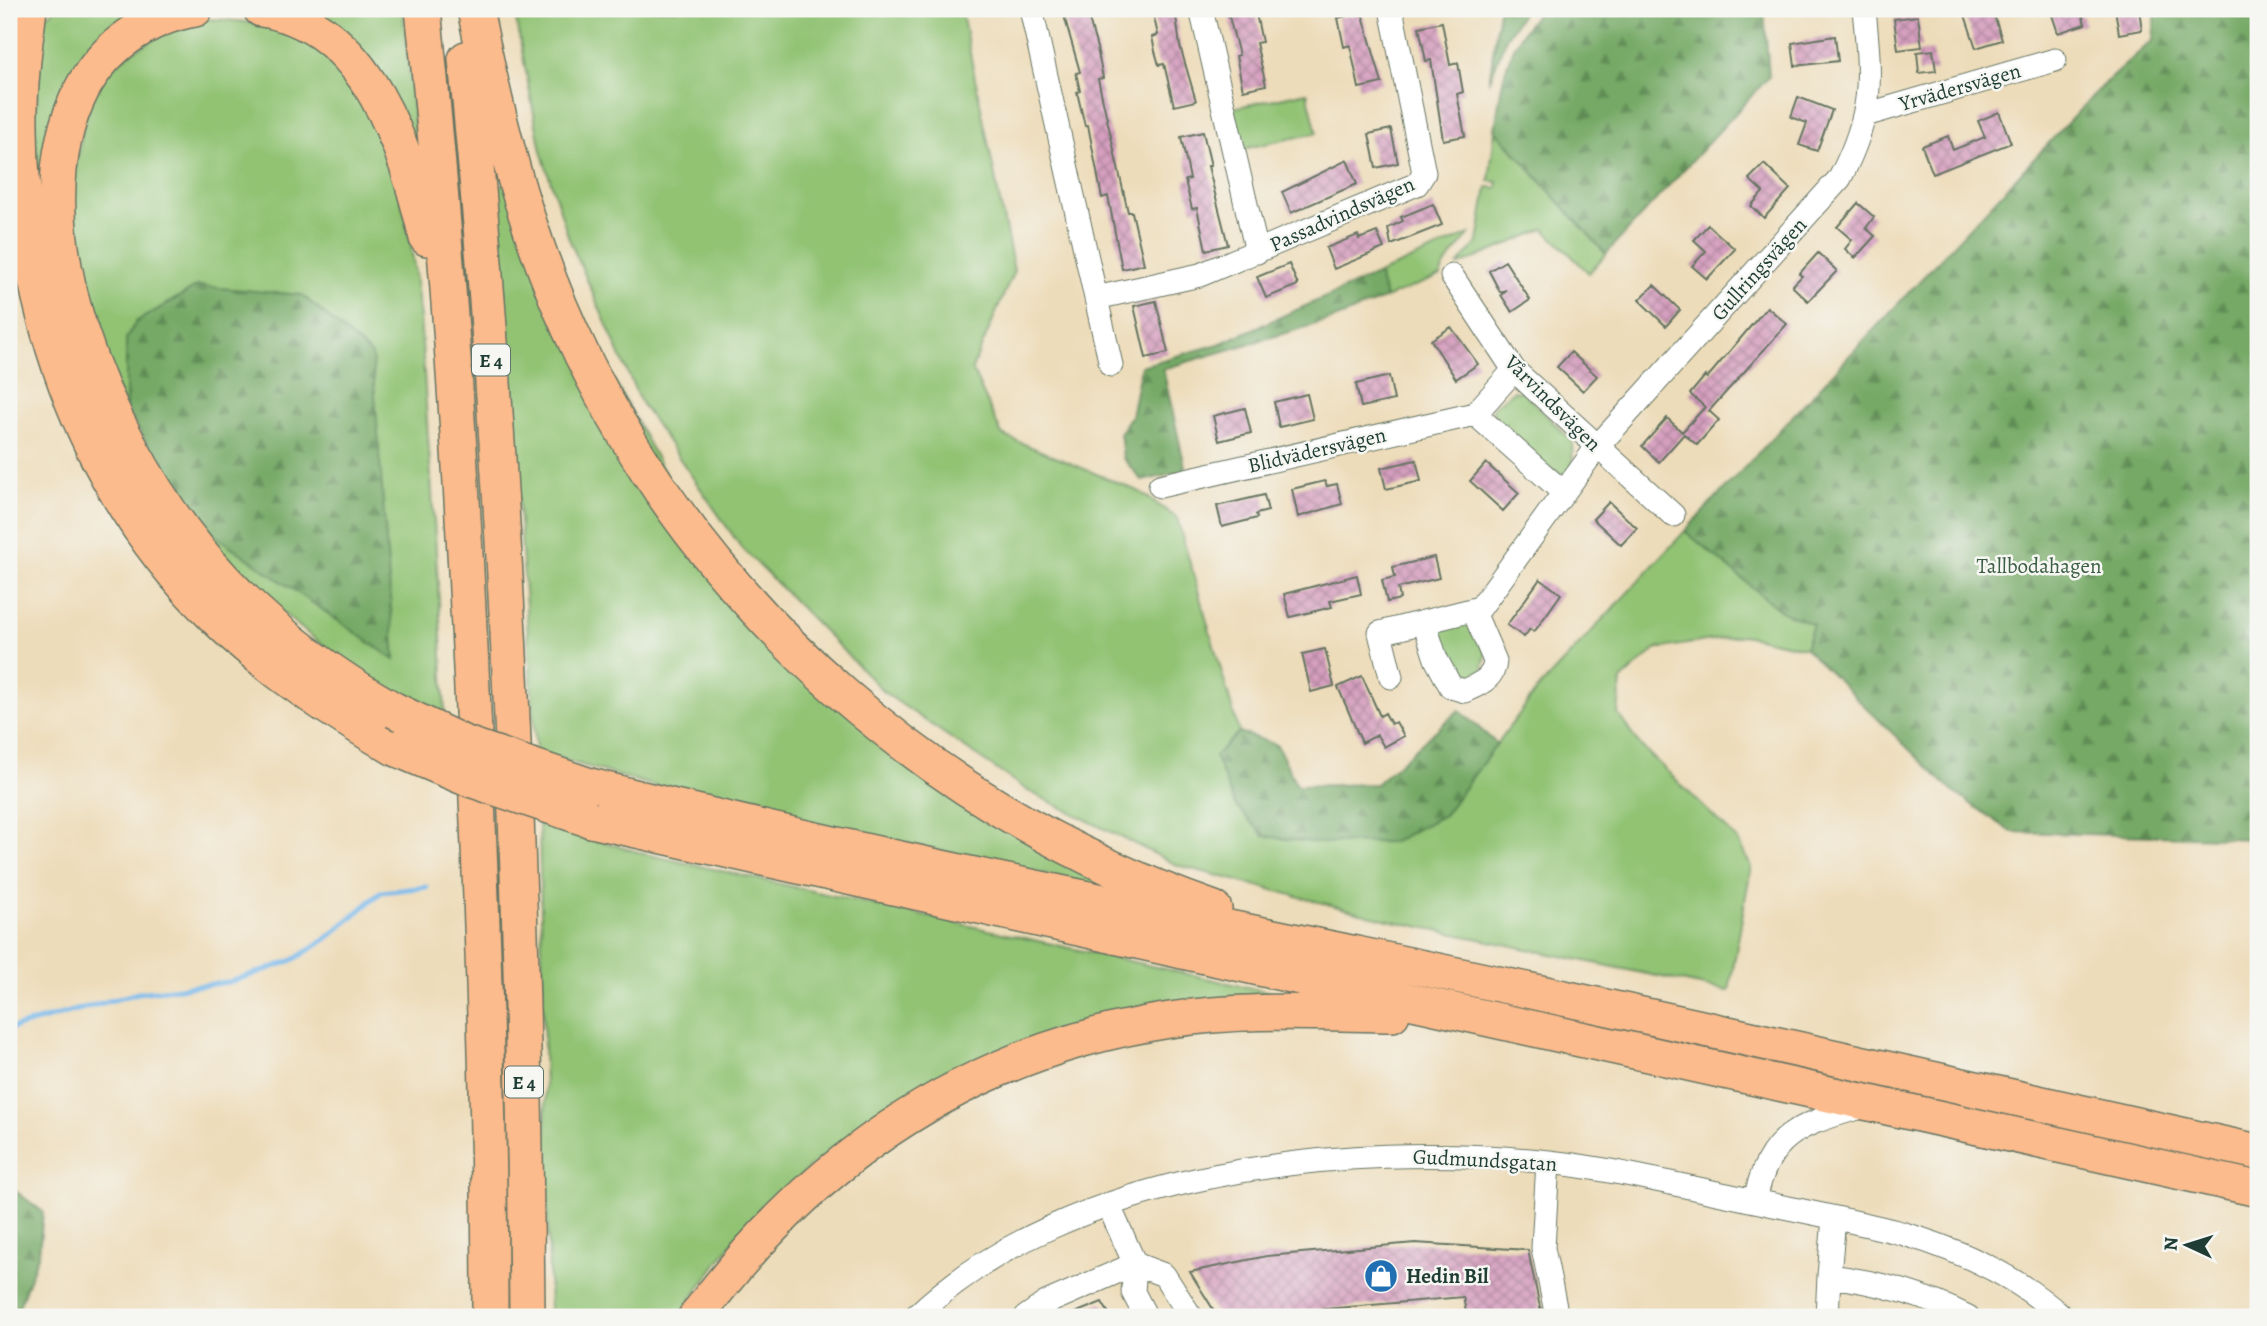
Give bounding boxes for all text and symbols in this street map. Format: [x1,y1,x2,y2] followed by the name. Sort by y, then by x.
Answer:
[1895,56,2024,118] street label: Yrvädersvägen
[1265,170,1419,258] street label: Passadvindsvägen
[1705,211,1813,327] street label: Gullringsvägen
[472,344,510,376] road number: E 4
[1498,348,1607,457] street label: Vårvindsvägen
[1245,420,1389,480] street label: Blidvädersvägen
[1976,552,2102,580] park label: Tallbodahagen
[505,1066,543,1098] road number: E 4
[1412,1142,1558,1178] street label: Gudmundsgatan
[2152,1210,2222,1280] north arrow
[2158,1236,2185,1252] text: N
[1362,1257,1400,1295] shop icon: Hedin Bil
[1406,1262,1489,1290] place label: Hedin Bil

